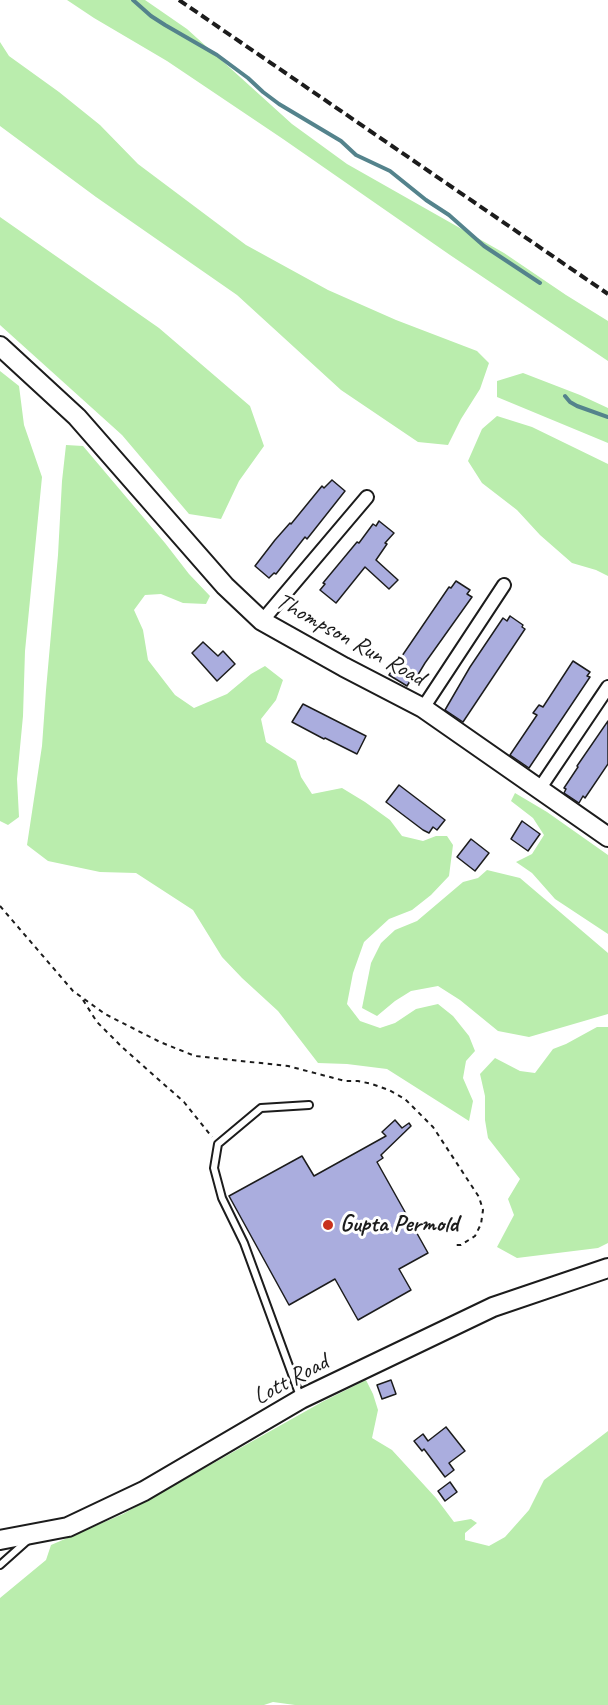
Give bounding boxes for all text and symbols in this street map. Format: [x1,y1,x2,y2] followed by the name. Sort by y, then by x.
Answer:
[270,587,430,693] street label: Thompson Run Road
[340,1211,458,1239] place label: Gupta Permold
[321,1218,335,1232] marker: Gupta Permold
[249,1348,333,1412] street label: Lott Road

